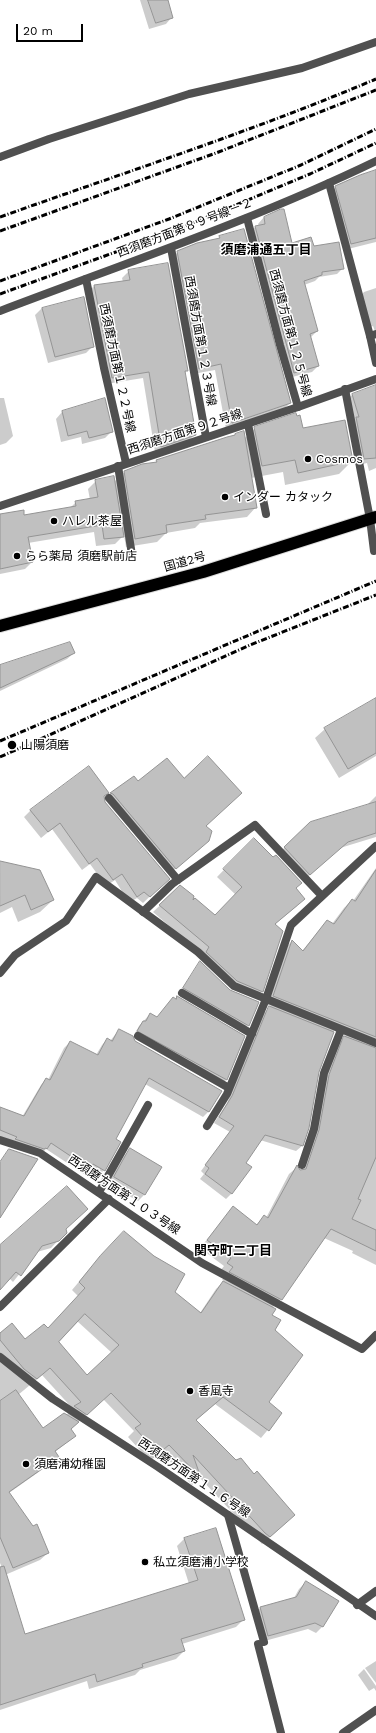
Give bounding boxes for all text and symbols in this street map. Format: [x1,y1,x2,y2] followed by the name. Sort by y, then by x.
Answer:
[18,16,85,42] scale bar
[23,24,53,38] text: 20 m
[115,195,255,261] street label: 西須磨方面第８９号線－２
[221,242,311,258] district label: 須磨浦通五丁目
[266,267,314,399] street label: 西須磨方面第１２５号線
[181,275,219,407] street label: 西須磨方面第１２３号線
[96,302,138,434] street label: 西須磨方面第１２２号線
[126,407,244,457] street label: 西須磨方面第９２号線
[316,452,363,466] place label: Cosmos
[303,454,313,464] marker: Cosmos
[233,490,333,504] place label: インダー カタック
[220,492,230,502] marker: インダー カタック
[62,514,122,528] place label: ハレル茶屋
[49,516,59,526] marker: ハレル茶屋
[25,549,137,563] place label: らら薬局 須磨駅前店
[162,549,208,575] street label: 国道2号
[12,551,22,561] marker: らら薬局 須磨駅前店
[21,738,69,752] place label: 山陽須磨
[6,739,18,751] marker: 山陽須磨
[65,1152,183,1238] street label: 西須磨方面第１０３号線
[194,1243,272,1259] district label: 関守町二丁目
[198,1384,234,1398] place label: 香風寺
[185,1386,195,1396] marker: 香風寺
[135,1435,253,1521] street label: 西須磨方面第１１６号線
[34,1457,106,1471] place label: 須磨浦幼稚園
[21,1459,31,1469] marker: 須磨浦幼稚園
[153,1555,249,1569] place label: 私立須磨浦小学校
[140,1557,150,1567] marker: 私立須磨浦小学校

